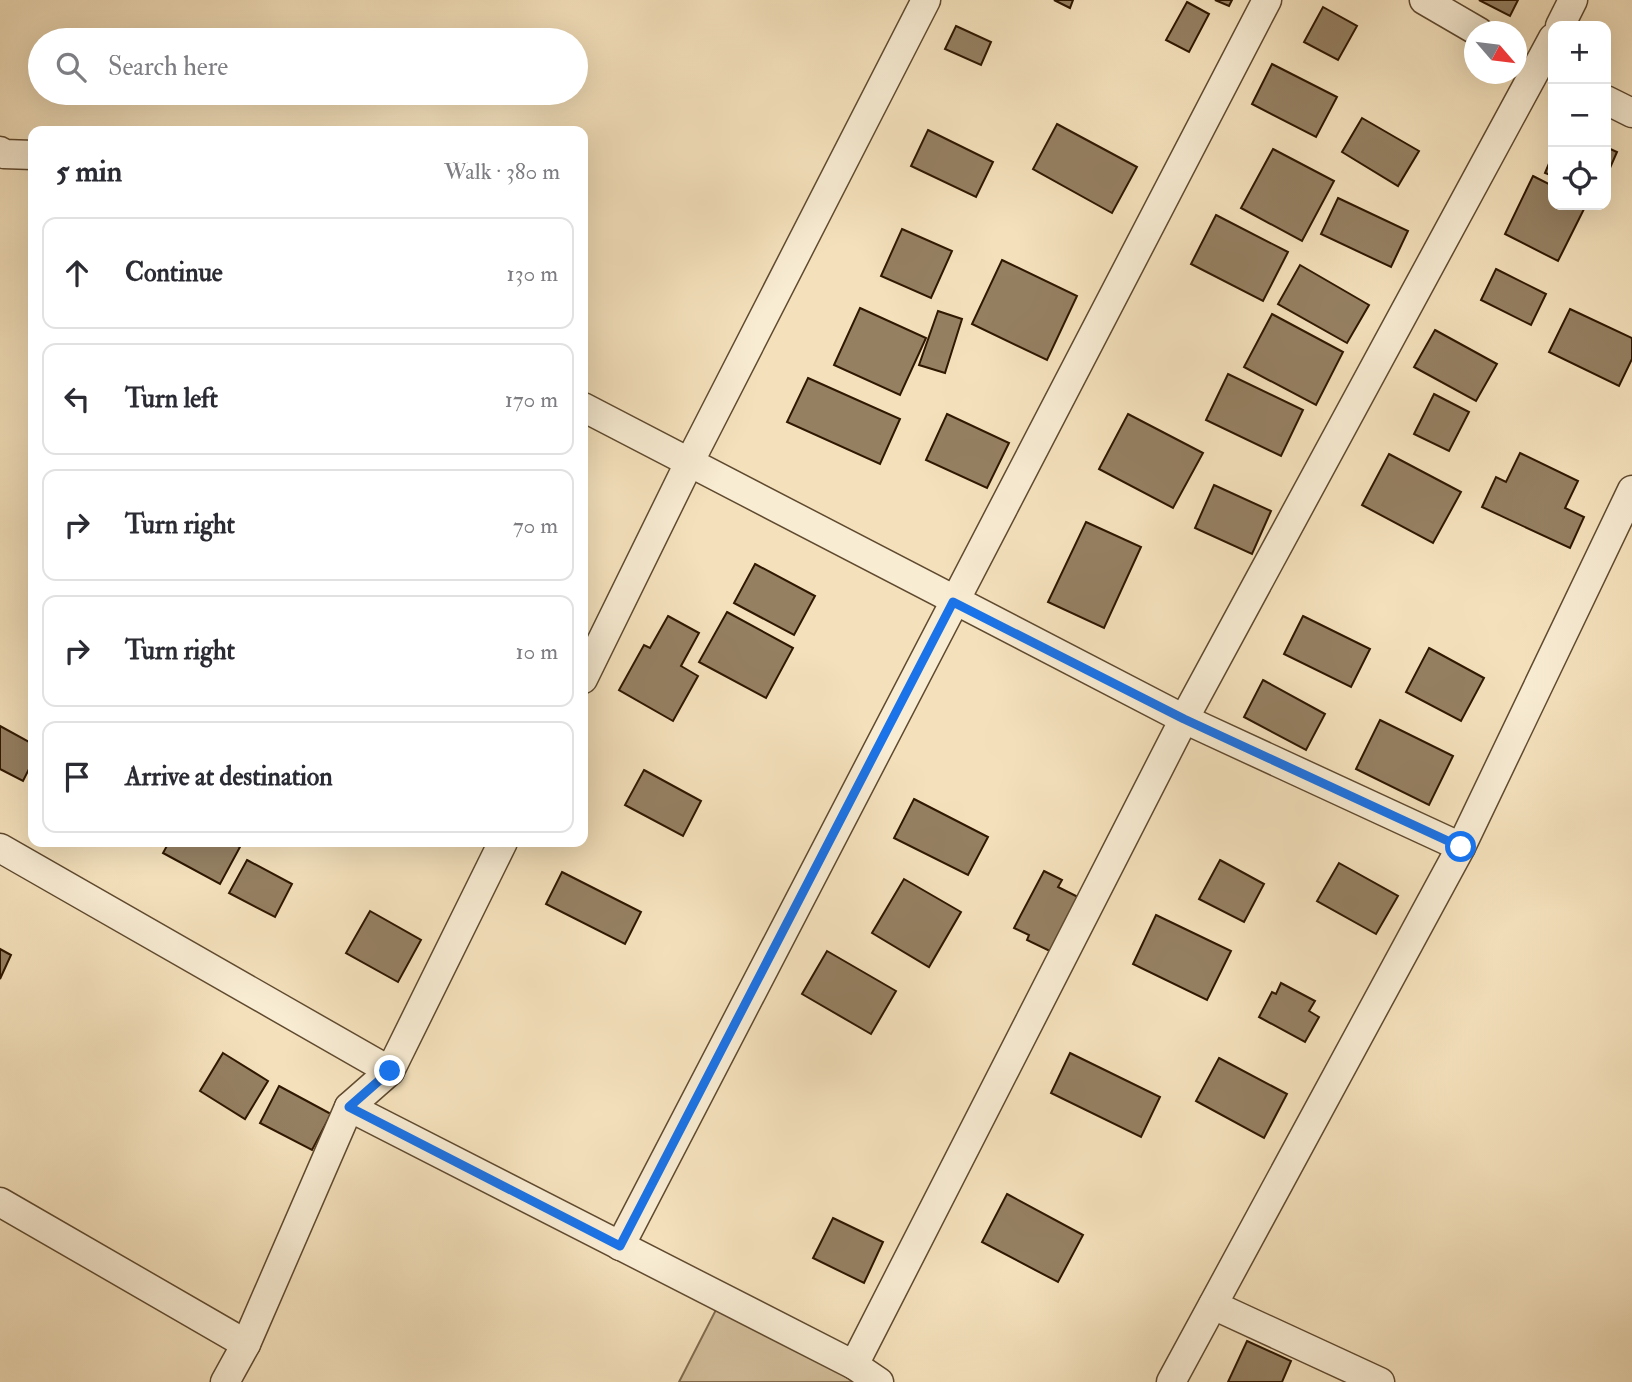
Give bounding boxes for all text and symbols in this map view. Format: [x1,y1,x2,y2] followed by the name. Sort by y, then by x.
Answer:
[1464,21,1527,84] north arrow
[1548,21,1611,210] map controls
[1548,21,1611,84] button: +
[28,28,588,105] search box
[52,48,90,86] icon: search
[108,51,228,83] text: Search here
[1548,84,1611,147] button: −
[1548,147,1611,210] button: locate
[56,153,122,190] text: 5 min
[444,157,560,186] text: Walk · 380 m
[58,254,96,292] icon: ahead
[125,257,223,289] text: Continue
[506,259,558,288] text: 130 m
[58,380,96,418] icon: left
[125,383,218,415] text: Turn left
[505,385,558,414] text: 170 m
[58,506,96,544] icon: right
[125,509,235,541] text: Turn right
[513,511,558,540] text: 70 m
[58,632,96,670] icon: right
[125,635,235,667] text: Turn right
[515,637,558,666] text: 10 m
[58,758,96,796] icon: arrive
[125,761,333,793] text: Arrive at destination
[1445,831,1476,862] route start
[374,1055,405,1086] route end

